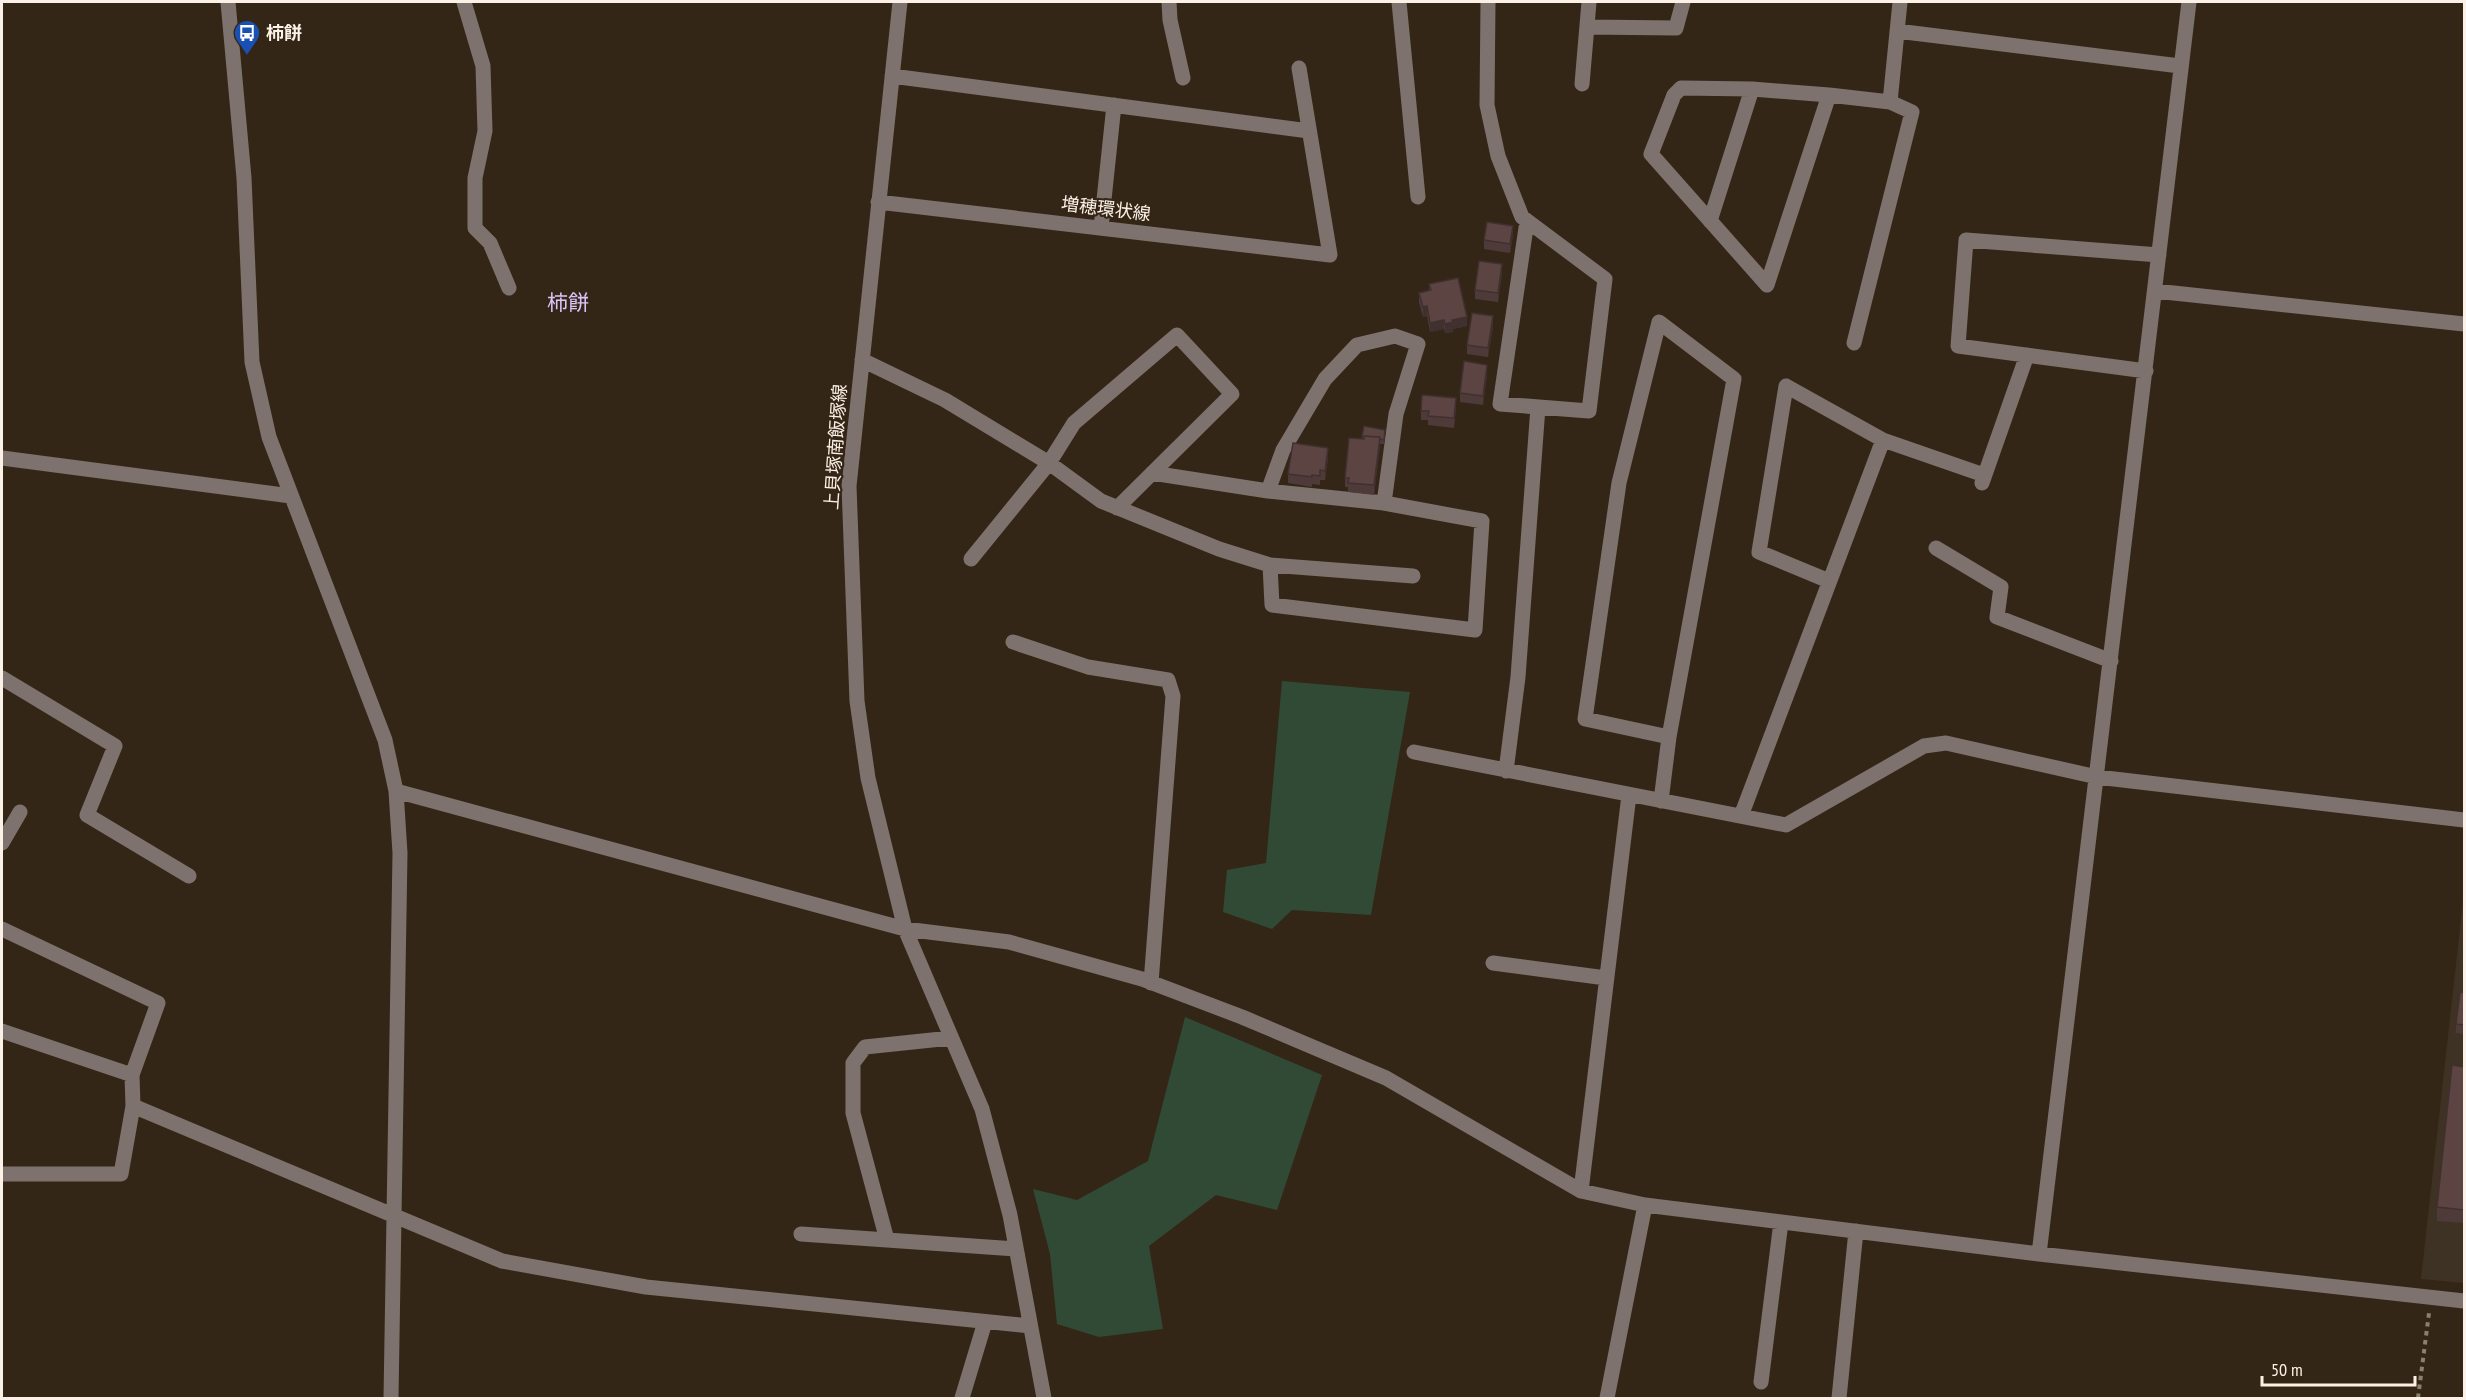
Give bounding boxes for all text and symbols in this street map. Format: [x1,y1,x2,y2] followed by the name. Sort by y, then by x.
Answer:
[232,18,262,56] bus stop icon: 柿餅
[266,21,302,44] place label: 柿餅
[1060,192,1152,225] street label: 増穂環状線
[547,289,589,316] district label: 柿餅
[820,383,851,511] street label: 上貝塚南飯塚線
[2262,1349,2415,1387] scale bar
[2271,1358,2303,1381] text: 50 m

